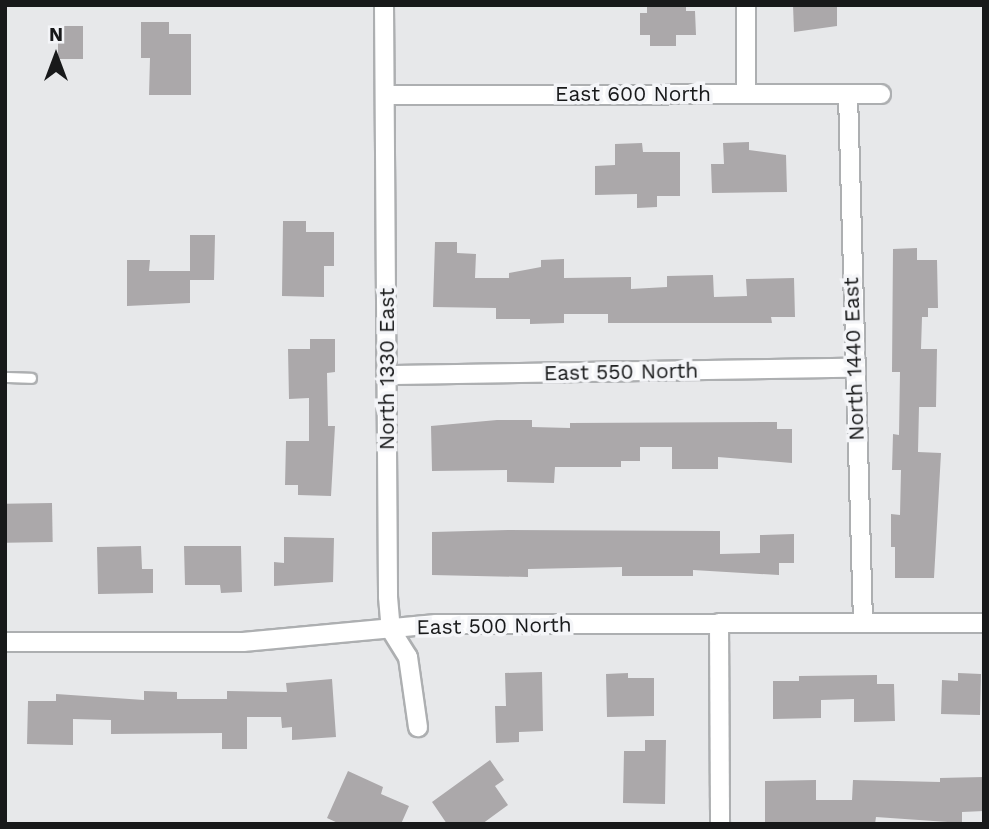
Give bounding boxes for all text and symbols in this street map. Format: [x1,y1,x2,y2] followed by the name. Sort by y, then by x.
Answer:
[21,21,91,91] north arrow
[49,23,63,46] text: N
[555,81,711,107] street label: East 600 North
[839,277,869,441] street label: North 1440 East
[374,288,400,450] street label: North 1330 East
[544,358,698,386] street label: East 550 North
[416,612,572,640] street label: East 500 North

